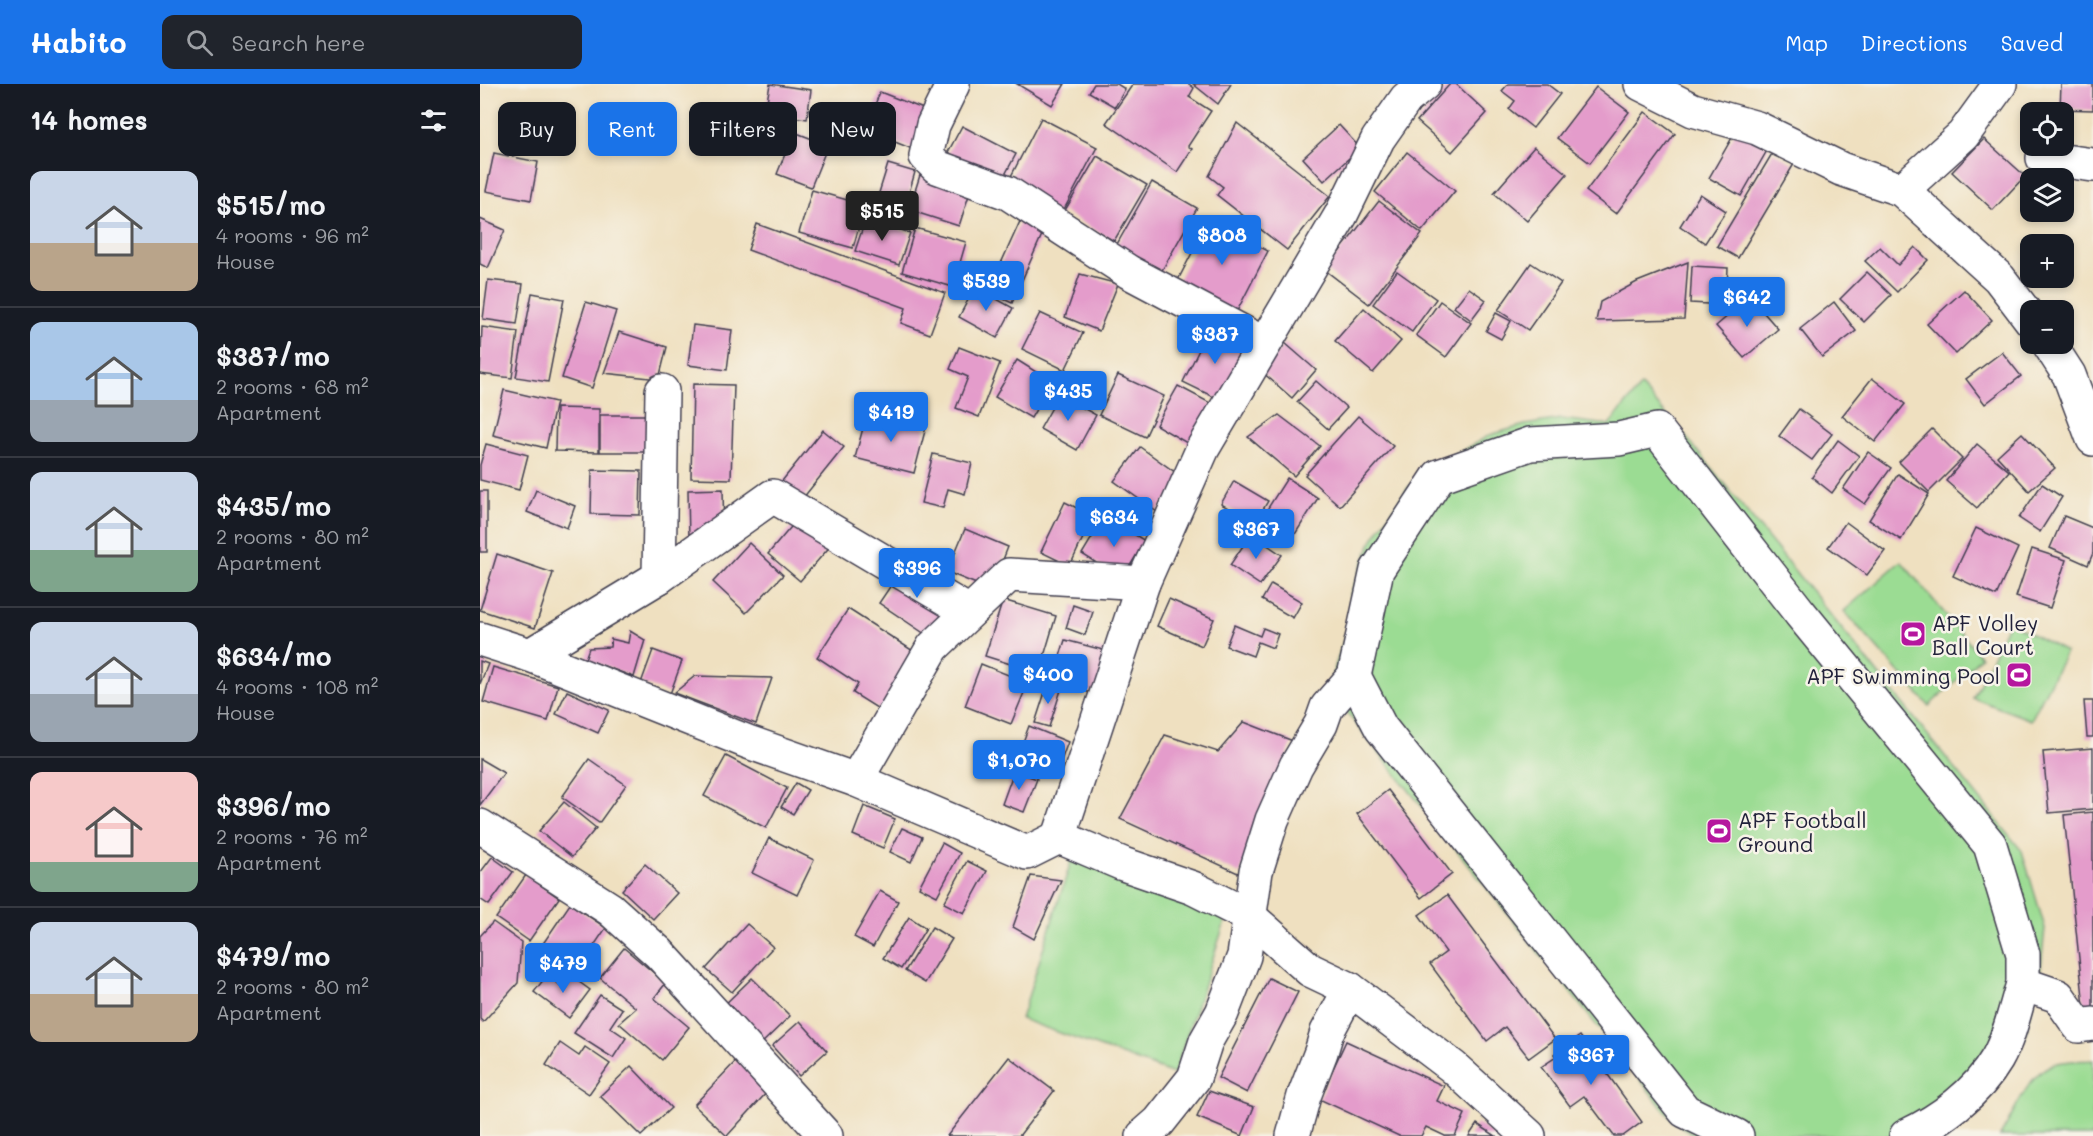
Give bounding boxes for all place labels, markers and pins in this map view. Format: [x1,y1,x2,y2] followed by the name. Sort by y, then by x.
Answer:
[846,191,918,242] pin: $515
[1186,215,1258,266] pin: $808
[950,261,1022,312] pin: $539
[1711,277,1783,328] pin: $642
[1179,314,1251,365] pin: $387
[1032,371,1104,422] pin: $435
[855,392,927,443] pin: $419
[1078,497,1150,548] pin: $634
[1220,509,1292,560] pin: $367
[881,548,953,599] pin: $396
[1932,609,2038,660] place label: APF Volley Ball Court
[1898,619,1928,649] sports icon: APF Volley Ball Court
[1012,654,1084,705] pin: $400
[2004,660,2034,690] sports icon: APF Swimming Pool
[1806,662,2000,689] place label: APF Swimming Pool
[970,740,1068,791] pin: $1,070
[1738,806,1867,857] place label: APF Football Ground
[1704,816,1734,846] sports icon: APF Football Ground
[527,943,599,994] pin: $479
[1555,1035,1627,1086] pin: $367

